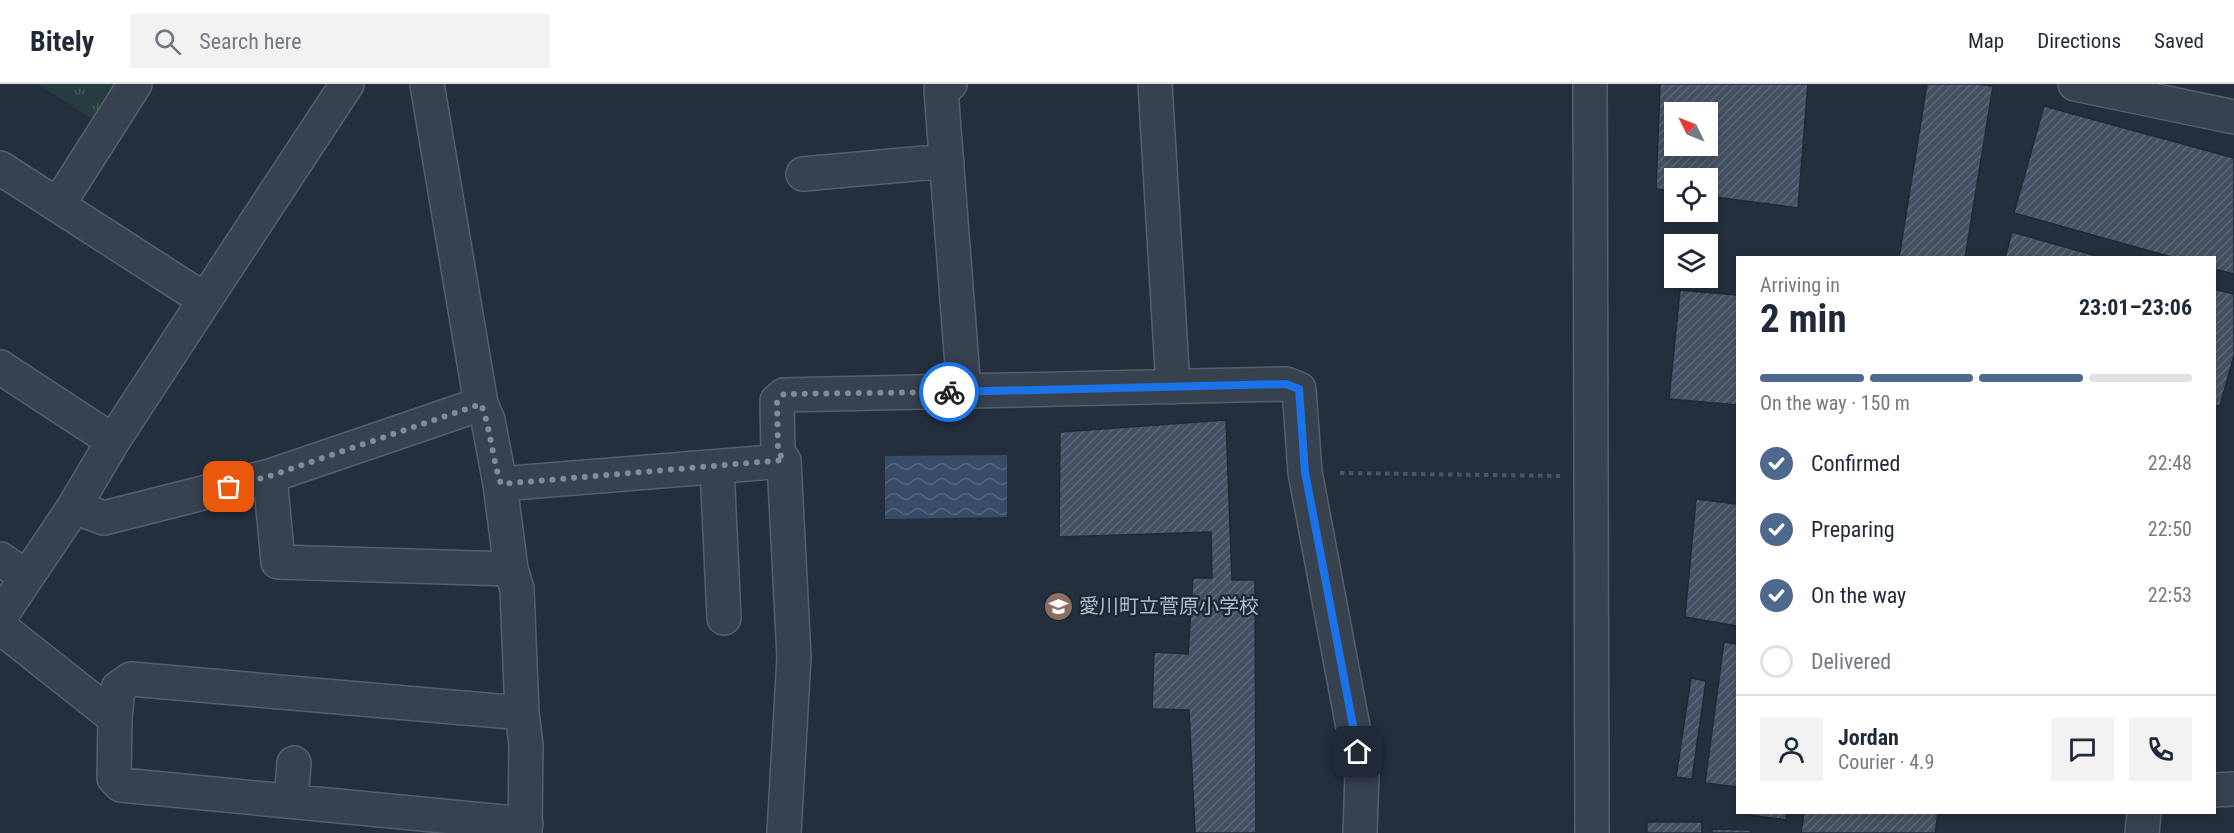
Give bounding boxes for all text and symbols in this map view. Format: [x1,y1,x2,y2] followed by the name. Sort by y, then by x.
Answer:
[130,14,550,68] search box
[30,25,94,58] text: Bitely
[151,25,184,58] icon: search
[199,29,302,54] text: Search here
[1968,29,2004,53] text: Map
[2037,29,2121,53] text: Directions
[2154,29,2204,53] text: Saved
[1664,102,1718,156] north arrow
[1664,102,1718,288] map controls
[1664,168,1718,222] button: locate
[1664,234,1718,288] button: layers
[1760,273,1840,297] text: Arriving in
[2079,295,2192,320] text: 23:01–23:06
[1760,296,1847,342] text: 2 min
[919,362,979,422] courier
[933,376,966,409] icon: bike
[1760,391,1910,415] text: On the way · 150 m
[1760,447,1793,480] icon: check
[1811,451,1900,476] text: Confirmed
[2148,451,2192,475] text: 22:48
[203,461,254,512] pin
[212,470,245,503] icon: bag
[1760,513,1793,546] icon: check
[1811,517,1895,542] text: Preparing
[2148,517,2192,541] text: 22:50
[1760,579,1793,612] icon: check
[1811,583,1906,608] text: On the way
[2148,583,2192,607] text: 22:53
[1042,590,1074,622] school or university icon: 愛川町立菅原小学校
[1079,594,1259,618] place label: 愛川町立菅原小学校
[1811,649,1891,674] text: Delivered
[1760,718,1823,781] button: person
[2051,718,2114,781] button: chat
[2129,718,2192,781] button: phone
[1838,725,1899,750] text: Jordan
[1332,726,1383,777] pin
[1341,735,1374,768] icon: home
[1838,750,1934,774] text: Courier · 4.9

